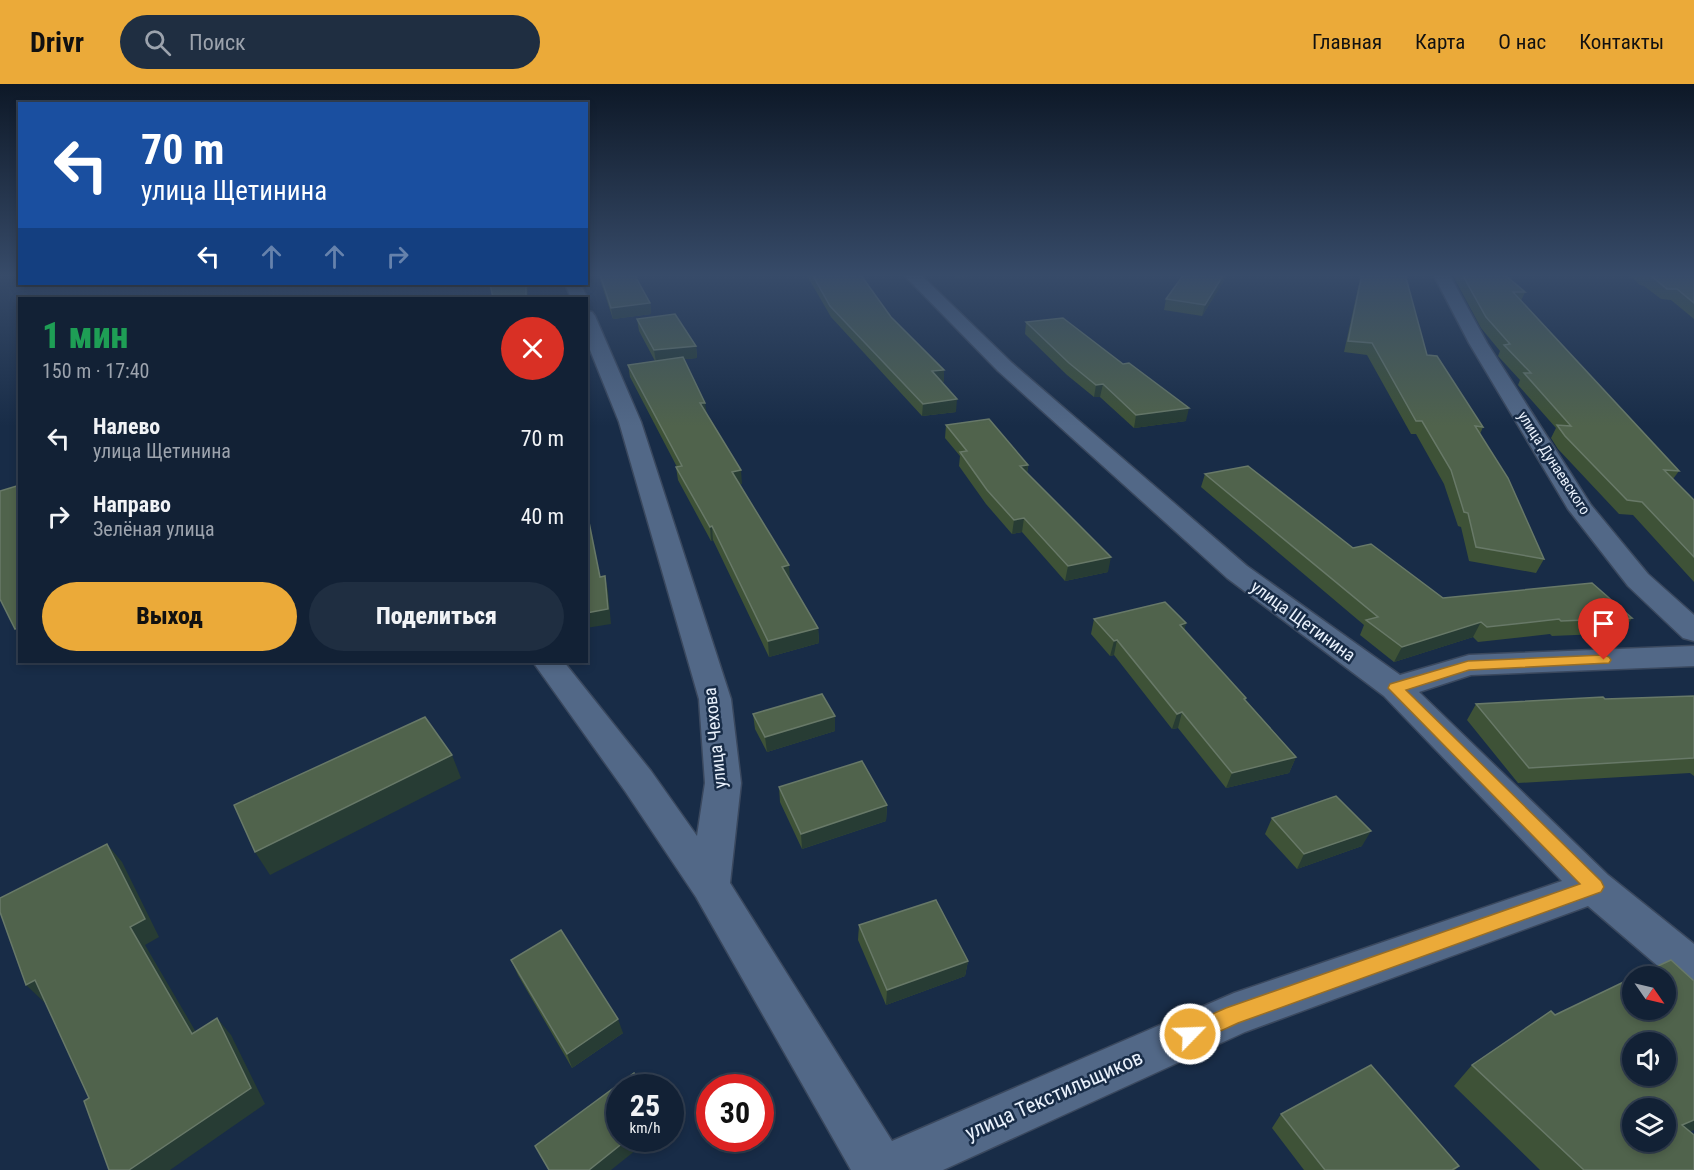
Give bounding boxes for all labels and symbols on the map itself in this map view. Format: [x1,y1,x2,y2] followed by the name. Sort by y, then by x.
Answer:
[1514,408,1594,518] street label: улица Дунаевского
[1247,576,1360,666] street label: улица Щетинина
[1578,598,1629,660] pin
[699,687,730,790] street label: улица Чехова
[1622,966,1676,1020] north arrow
[1158,1002,1222,1066] position arrow
[961,1045,1147,1145] street label: улица Текстильщиков
[696,1074,774,1152] speed limit sign: 30

